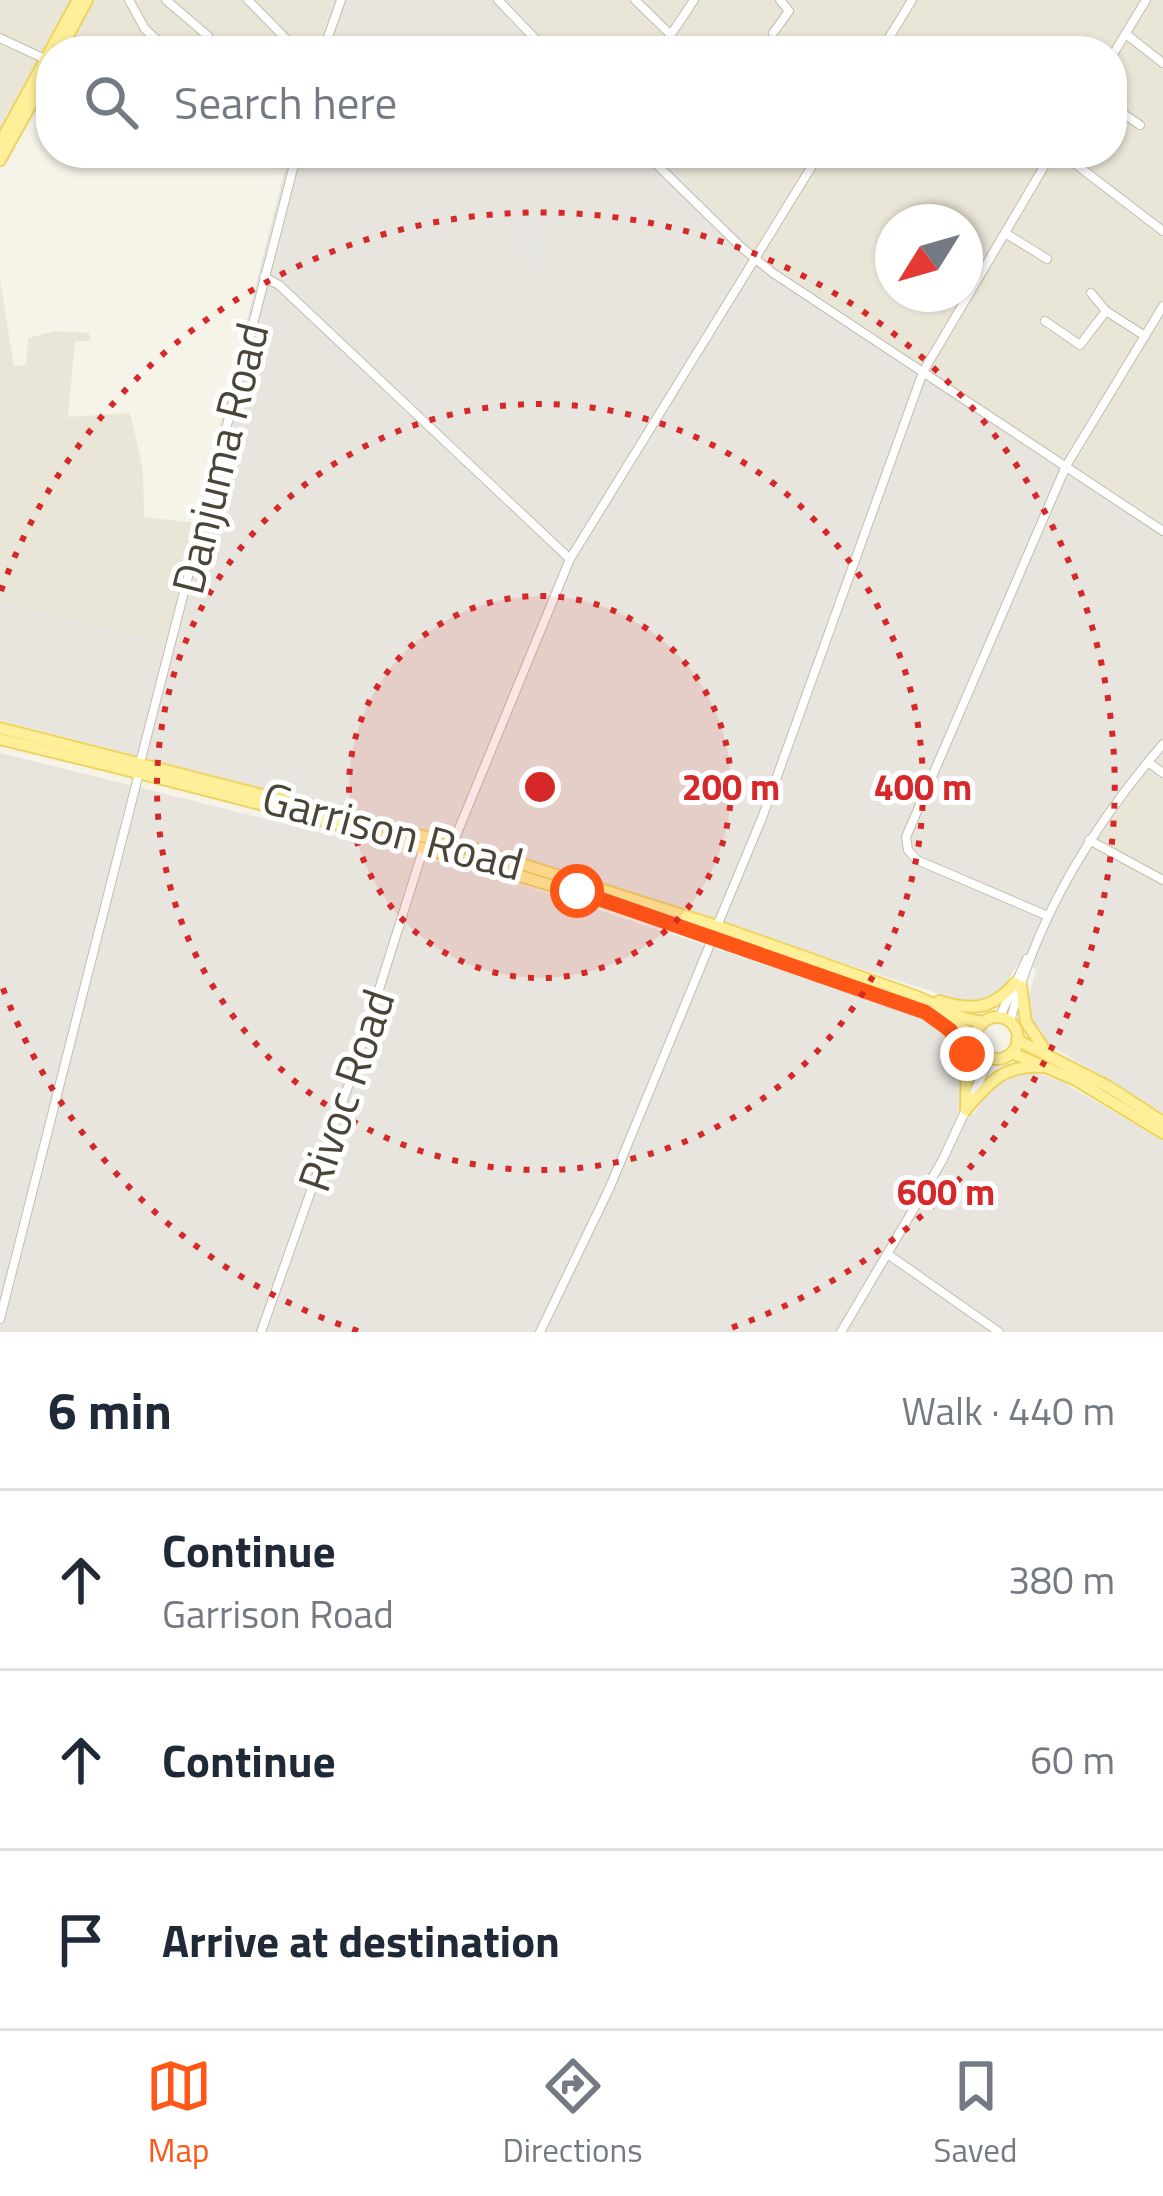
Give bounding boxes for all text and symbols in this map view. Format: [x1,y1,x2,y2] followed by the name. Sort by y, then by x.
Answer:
[36,36,1127,168] search box
[174,68,397,136] text: Search here
[78,69,144,135] icon: search
[875,204,983,312] north arrow
[153,315,285,601] street label: Danjuma Road
[682,759,780,814] text: 200 m
[874,759,972,814] text: 400 m
[255,763,531,897] street label: Garrison Road
[519,766,561,808] centre of rings
[550,864,604,918] route start
[279,980,411,1200] street label: Rivoc Road
[940,1027,994,1081] route end
[897,1164,995,1219] text: 600 m
[48,1371,172,1449] text: 6 min
[901,1381,1115,1440] text: Walk · 440 m
[162,1516,336,1584] text: Continue
[48,1547,114,1613] icon: ahead
[1008,1550,1115,1609] text: 380 m
[162,1584,394,1643] text: Garrison Road
[162,1726,336,1794] text: Continue
[48,1727,114,1793] icon: ahead
[1030,1730,1115,1789] text: 60 m
[162,1906,560,1974] text: Arrive at destination
[48,1907,114,1973] icon: arrive
[146,2053,212,2175] tab: Map
[503,2053,643,2175] tab: Directions
[934,2053,1017,2175] tab: Saved

